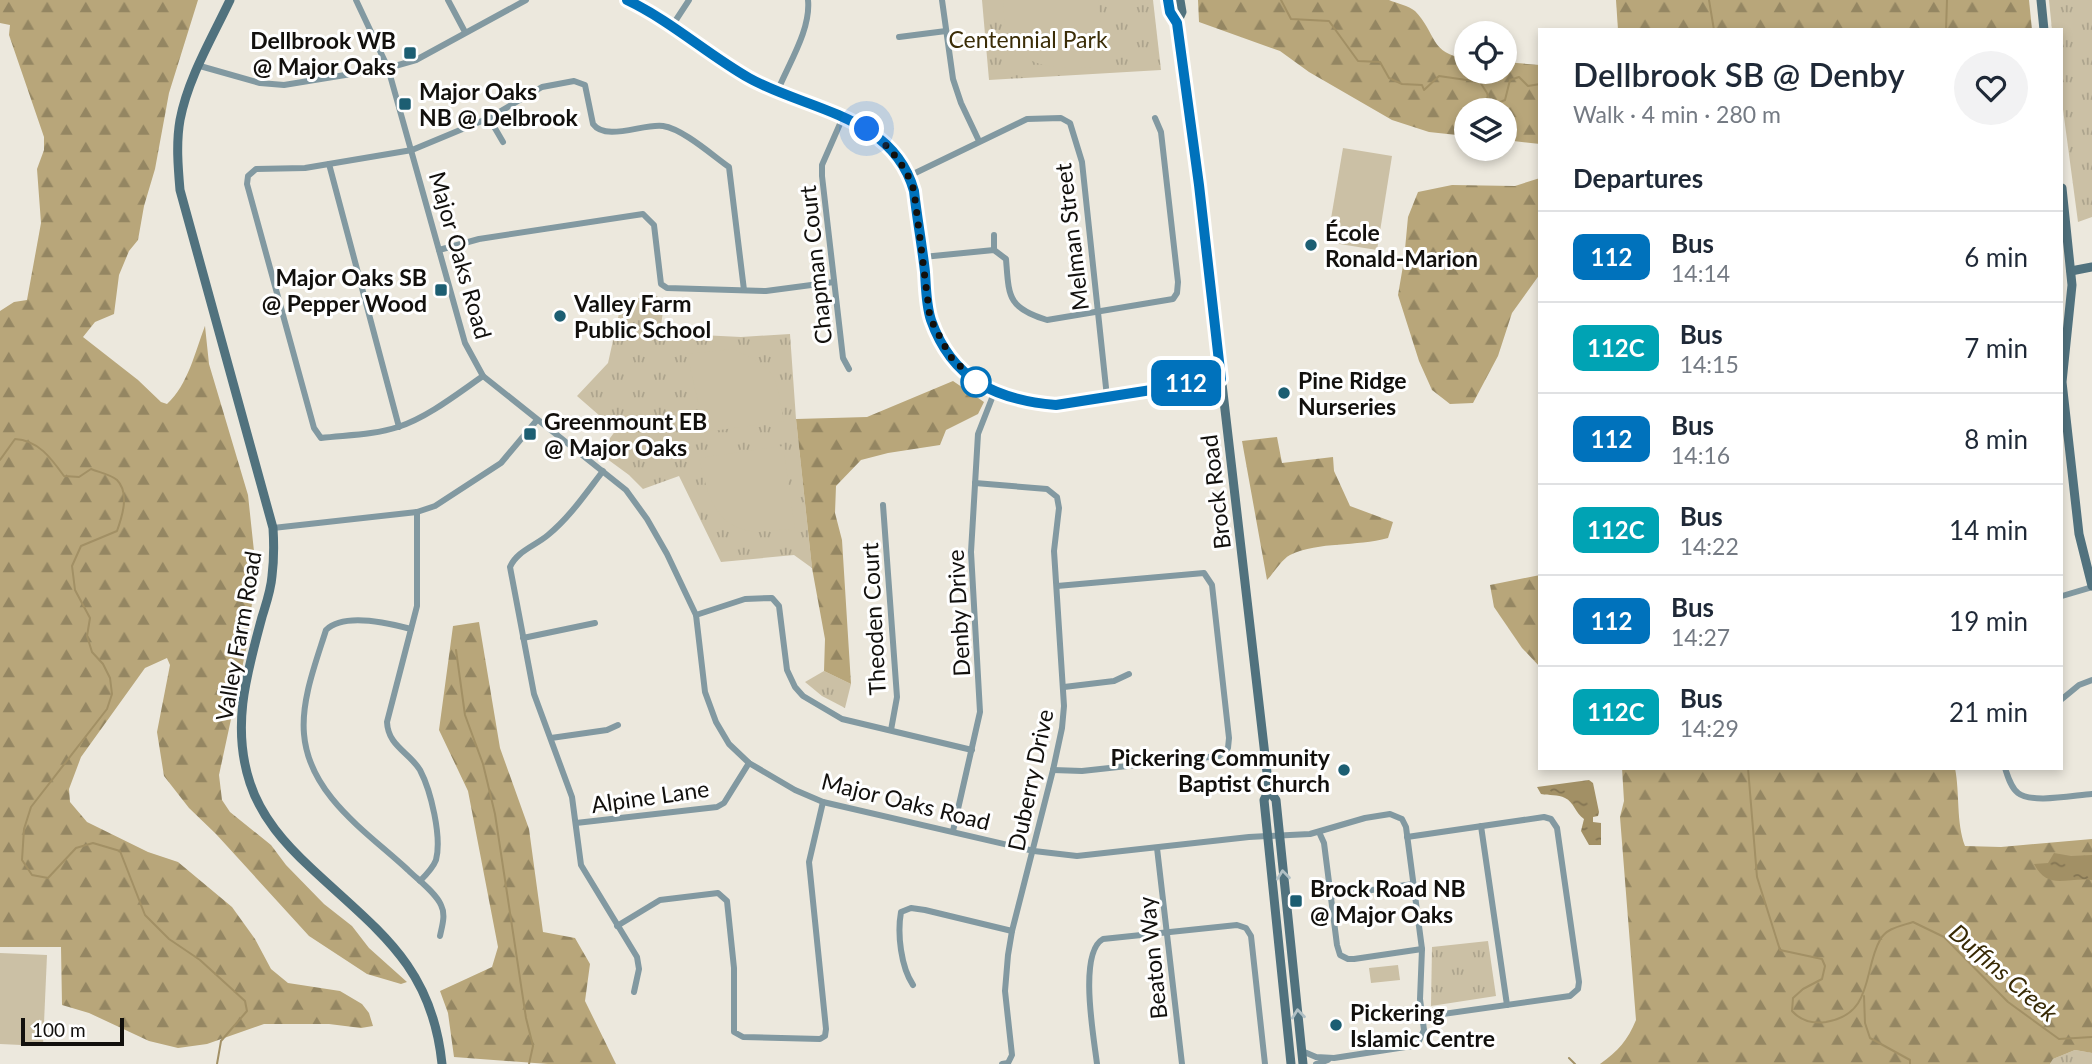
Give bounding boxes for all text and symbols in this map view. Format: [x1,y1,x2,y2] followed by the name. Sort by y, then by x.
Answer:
[1454,21,1517,161] map controls
[1454,21,1517,84] button: locate
[948,25,1108,53] park label: Centennial Park
[250,26,396,80] place label: Dellbrook WB @ Major Oaks
[402,45,418,61] marker: Dellbrook WB @ Major Oaks
[1954,51,2028,125] button: heart
[1573,54,1905,94] text: Dellbrook SB @ Denby
[419,77,579,131] place label: Major Oaks NB @ Delbrook
[397,96,413,112] marker: Major Oaks NB @ Delbrook
[1454,98,1517,161] button: layers
[1573,100,1781,128] text: Walk · 4 min · 280 m
[849,111,884,146] your location
[1048,161,1094,312] street label: Melman Street
[1573,162,1703,194] text: Departures
[424,168,498,342] street label: Major Oaks Road
[793,184,837,346] street label: Chapman Court
[1325,218,1478,272] place label: École Ronald-Marion
[1671,227,1714,259] text: Bus
[1303,237,1319,253] marker: École Ronald-Marion
[1964,241,2028,273] text: 6 min
[1591,242,1632,271] text: 112
[1671,259,1730,287] text: 14:14
[262,263,427,317] place label: Major Oaks SB @ Pepper Wood
[433,282,449,298] marker: Major Oaks SB @ Pepper Wood
[573,289,711,343] place label: Valley Farm Public School
[552,308,568,324] marker: Valley Farm Public School
[1680,318,1723,350] text: Bus
[1964,332,2028,364] text: 7 min
[1587,333,1645,362] text: 112C
[1680,350,1739,378] text: 14:15
[1146,360,1226,406] line badge: 112
[1298,366,1407,420] place label: Pine Ridge Nurseries
[961,367,991,397] unlabelled marker
[1165,368,1207,397] text: 112
[1276,385,1292,401] marker: Pine Ridge Nurseries
[544,407,707,461] place label: Greenmount EB @ Major Oaks
[1671,409,1714,441] text: Bus
[1964,423,2028,455] text: 8 min
[1591,424,1632,453] text: 112
[522,426,538,442] marker: Greenmount EB @ Major Oaks
[1194,433,1236,551] street label: Brock Road
[1671,441,1730,469] text: 14:16
[1680,500,1723,532] text: Bus
[1949,514,2028,546] text: 14 min
[1587,515,1645,544] text: 112C
[1680,532,1739,560] text: 14:22
[855,541,891,696] street label: Theoden Court
[209,549,267,723] street label: Valley Farm Road
[941,549,975,677] street label: Denby Drive
[1671,591,1714,623] text: Bus
[1949,605,2028,637] text: 19 min
[1591,606,1632,635] text: 112
[1671,623,1730,651] text: 14:27
[1680,682,1723,714] text: Bus
[1949,696,2028,728] text: 21 min
[1587,697,1645,726] text: 112C
[1001,707,1059,853] street label: Duberry Drive
[1680,714,1739,742] text: 14:29
[1111,743,1331,797] place label: Pickering Community Baptist Church
[1336,762,1352,778] marker: Pickering Community Baptist Church
[819,767,993,835] street label: Major Oaks Road
[589,774,711,818] street label: Alpine Lane
[1276,870,1291,881] one-way arrow
[1310,874,1466,928] place label: Brock Road NB @ Major Oaks
[1288,893,1304,909] marker: Brock Road NB @ Major Oaks
[1132,895,1172,1021] street label: Beaton Way
[1944,917,2065,1027] water label: Duffins Creek
[1350,998,1495,1052] place label: Pickering Islamic Centre
[1290,1008,1305,1019] one-way arrow
[21,1015,124,1047] scale bar
[1328,1017,1344,1033] marker: Pickering Islamic Centre
[32,1018,86,1041] text: 100 m

